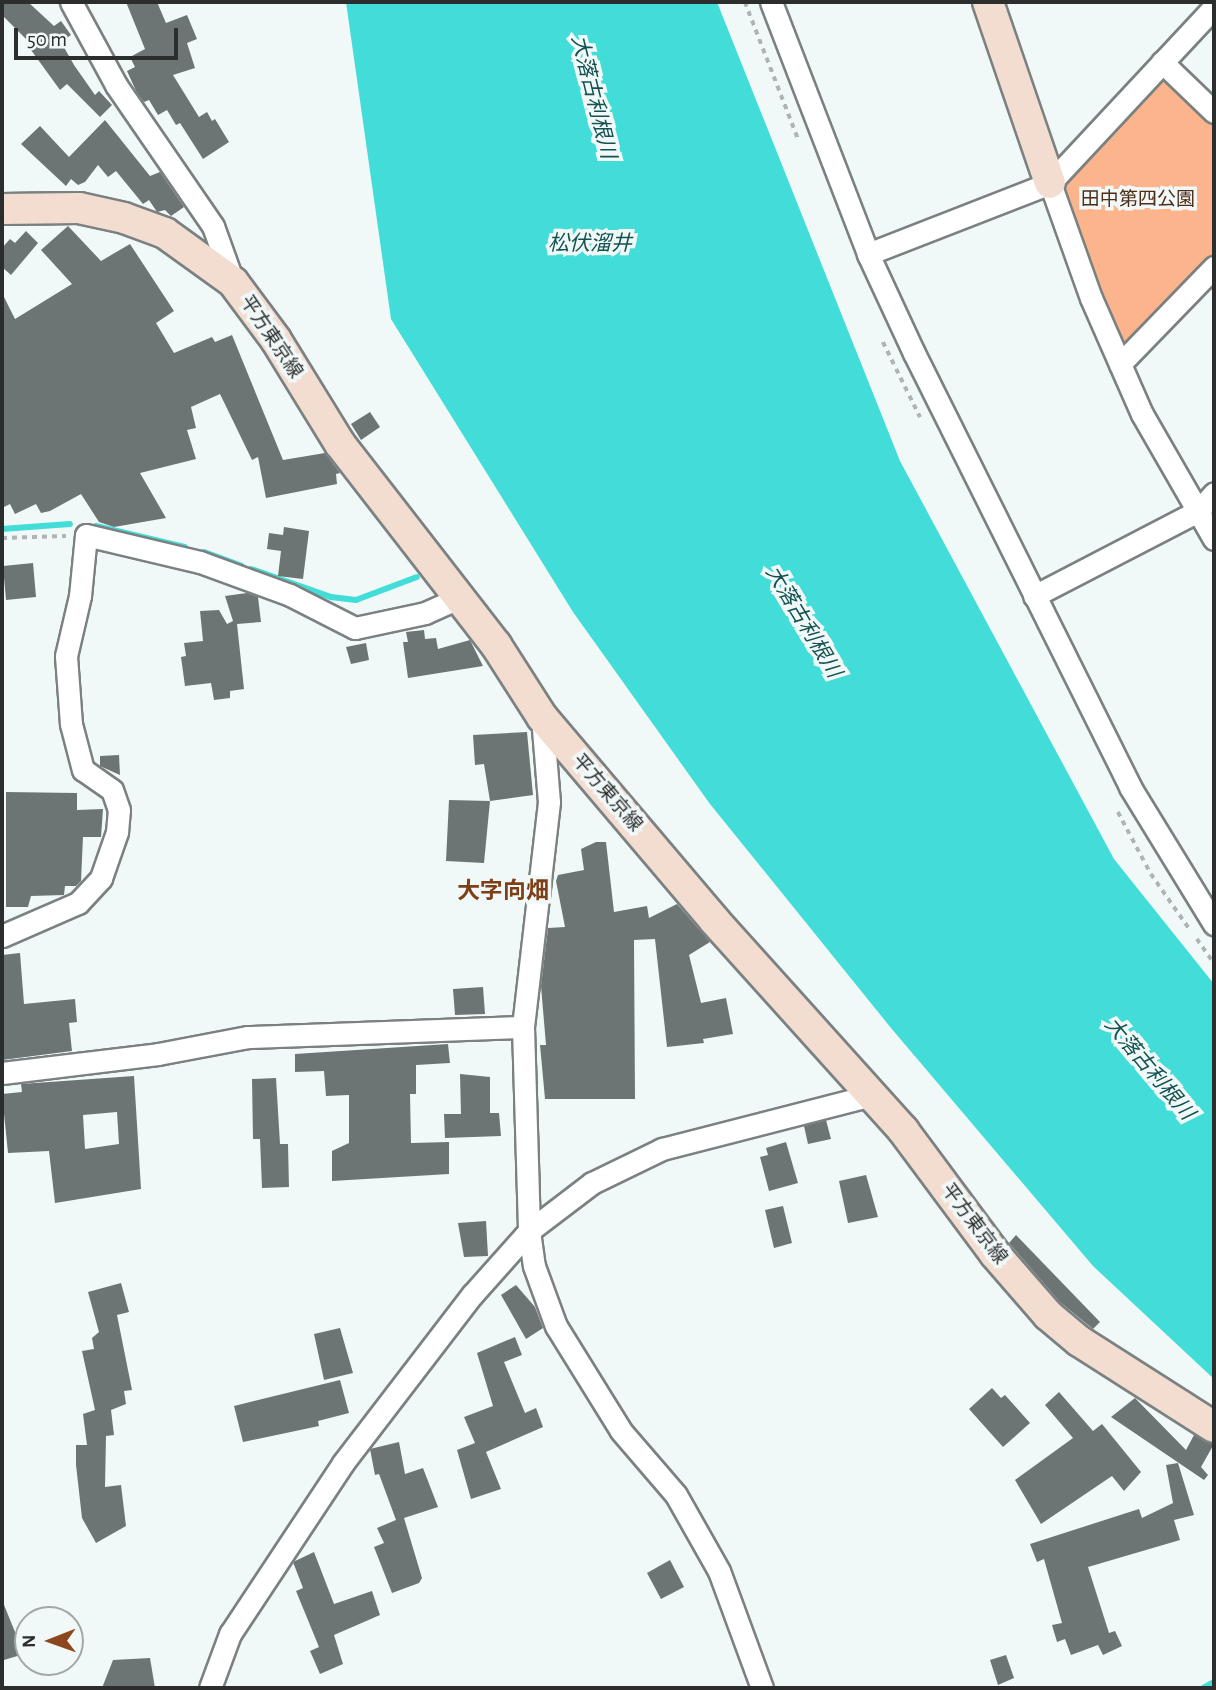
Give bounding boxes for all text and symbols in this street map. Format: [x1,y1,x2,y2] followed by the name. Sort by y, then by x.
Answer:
[18,14,182,58] scale bar
[27,29,67,50] text: 50 m
[566,33,620,161] water label: 大落古利根川
[1081,189,1195,211] park label: 田中第四公園
[548,231,632,257] water label: 松伏溜井
[235,291,307,383] street label: 平方東京線
[760,562,846,682] water label: 大落古利根川
[567,750,647,836] street label: 平方東京線
[457,878,549,906] district label: 大字向畑
[1099,1013,1199,1125] water label: 大落古利根川
[936,1179,1012,1269] street label: 平方東京線
[14,1606,84,1676] north arrow
[20,1635,39,1648] text: N

